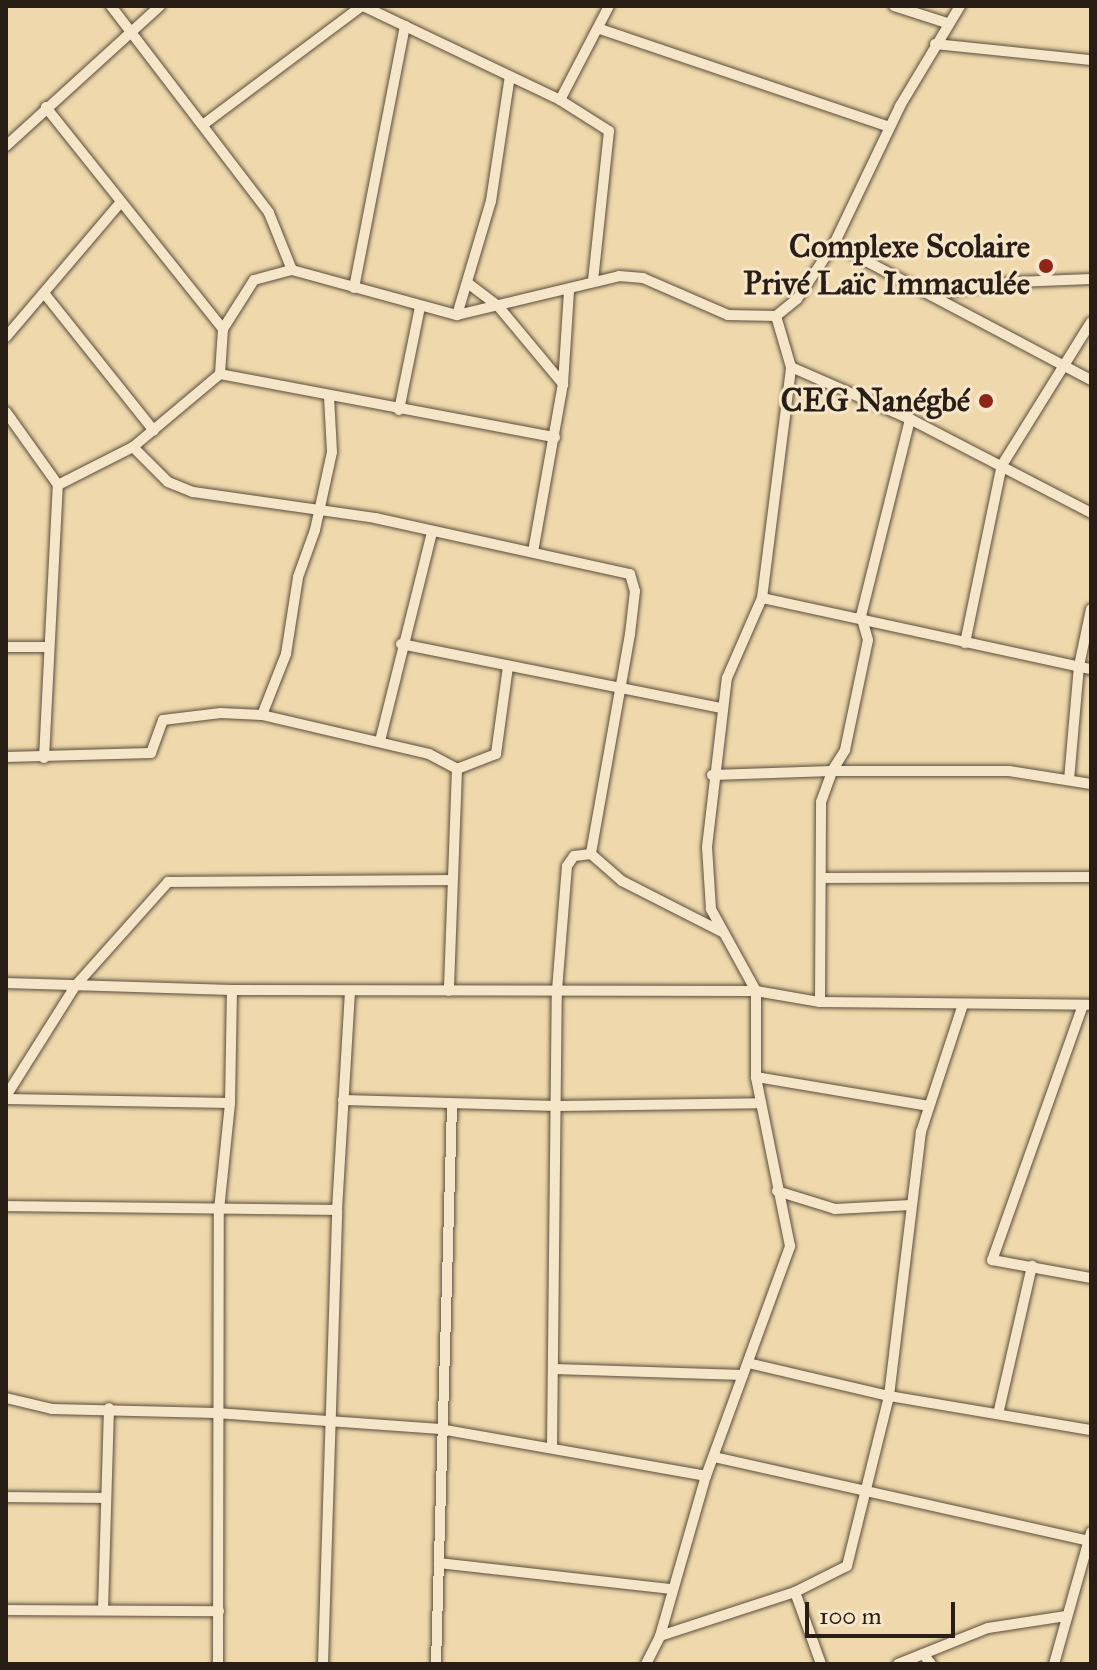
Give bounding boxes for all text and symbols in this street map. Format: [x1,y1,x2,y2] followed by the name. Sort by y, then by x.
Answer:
[743,229,1030,304] place label: Complexe Scolaire Privé Laïc Immaculée
[1037,257,1055,275] marker: Complexe Scolaire Privé Laïc Immaculée
[781,382,970,420] place label: CEG Nanégbé
[977,392,995,410] marker: CEG Nanégbé
[809,1586,959,1636] scale bar
[819,1601,882,1631] text: 100 m

